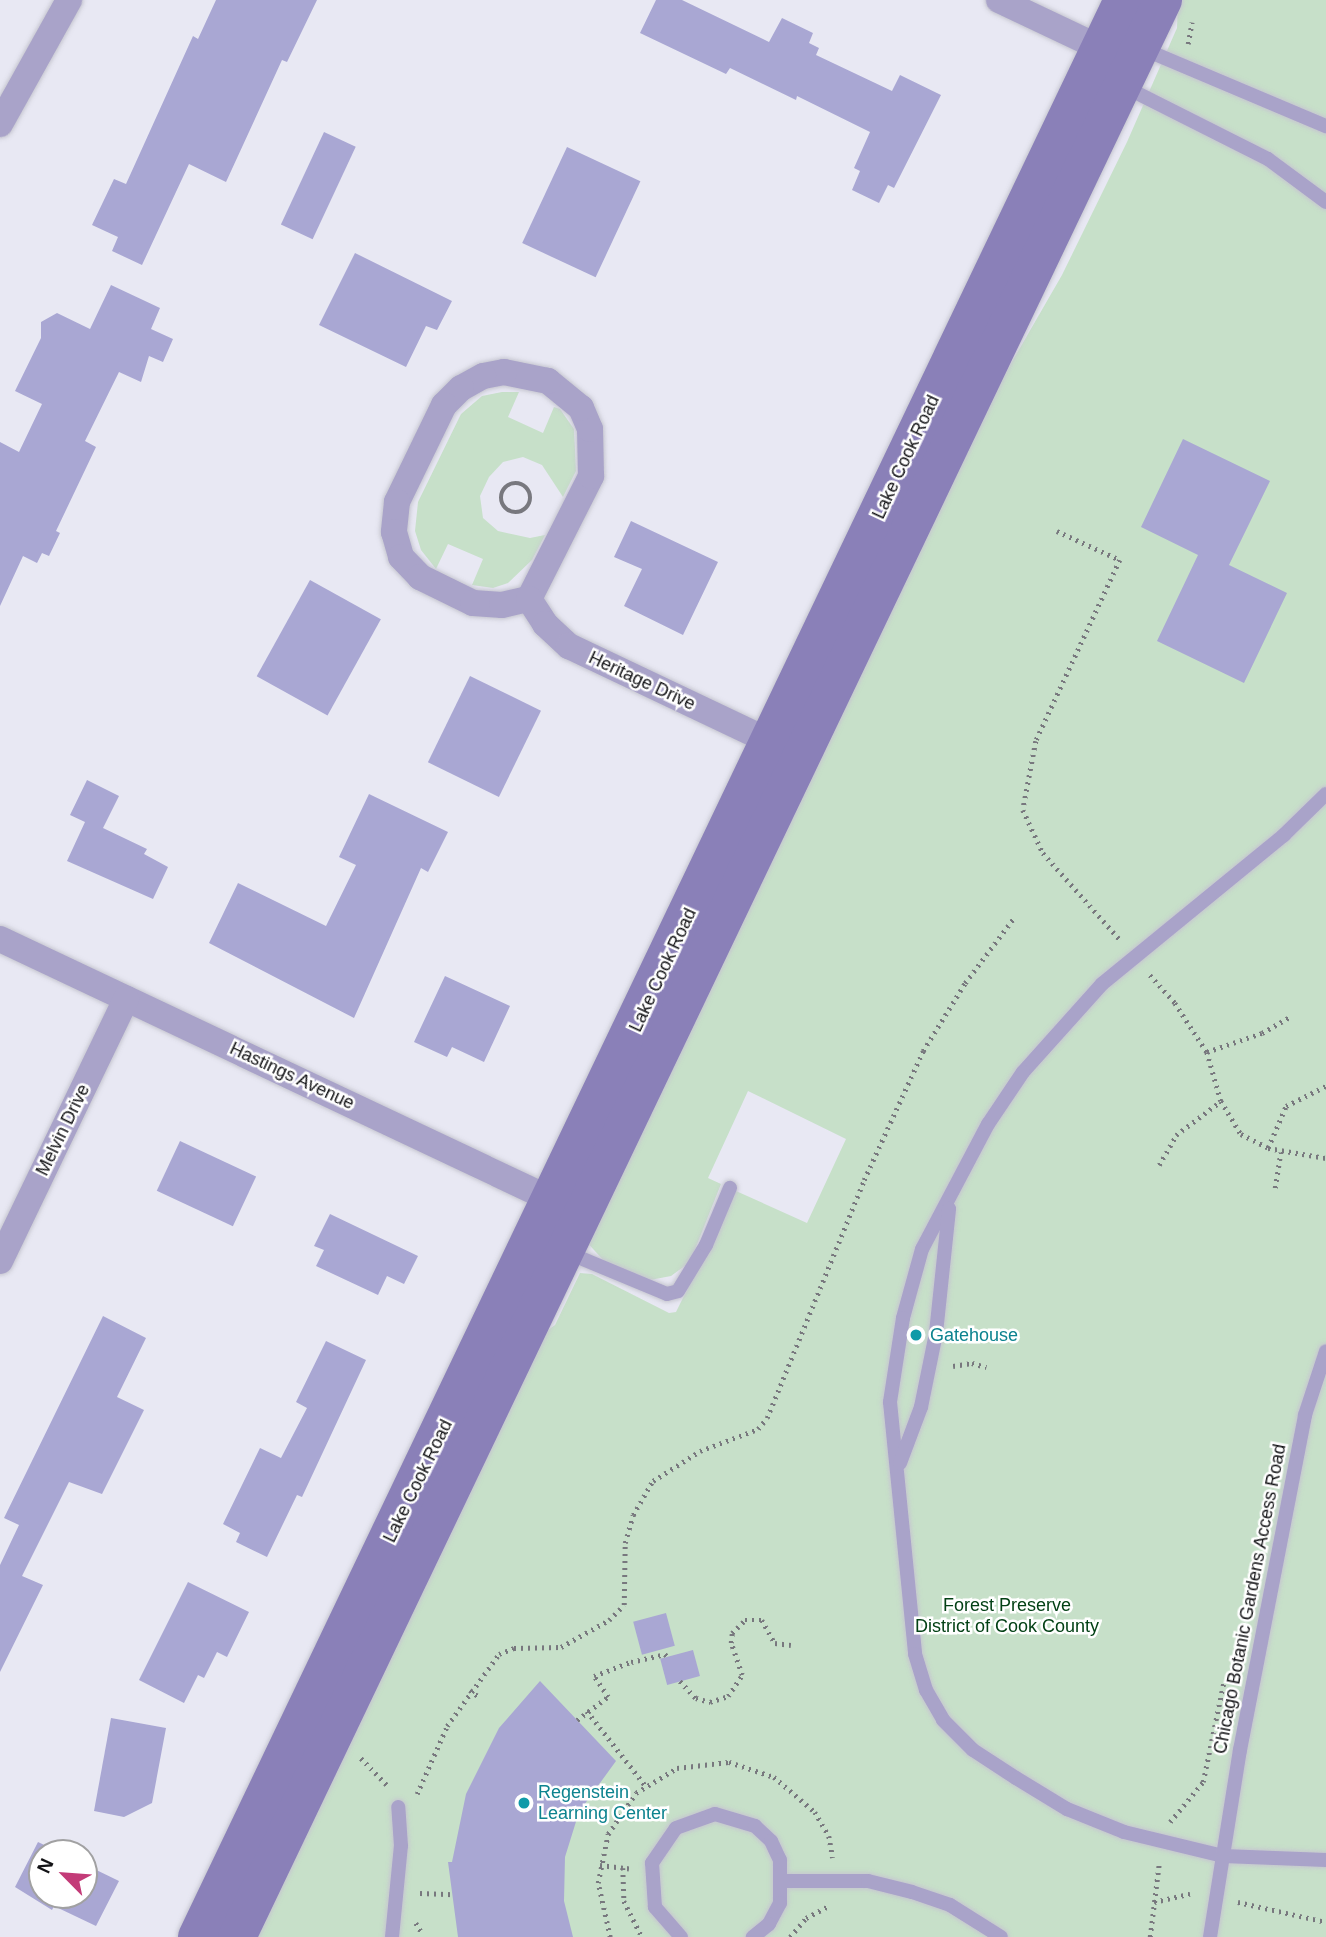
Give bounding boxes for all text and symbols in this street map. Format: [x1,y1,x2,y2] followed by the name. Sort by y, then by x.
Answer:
[868,392,944,522] street label: Lake Cook Road
[585,647,699,715] street label: Heritage Drive
[625,905,701,1035] street label: Lake Cook Road
[226,1038,358,1114] street label: Hastings Avenue
[32,1081,94,1179] street label: Melvin Drive
[930,1324,1018,1346] place label: Gatehouse
[908,1327,924,1343] marker: Gatehouse
[379,1416,457,1546] street label: Lake Cook Road
[1209,1442,1291,1756] street label: Chicago Botanic Gardens Access Road
[915,1595,1099,1638] park label: Forest Preserve District of Cook County
[538,1782,667,1825] place label: Regenstein Learning Center
[516,1795,532,1811] marker: Regenstein Learning Center
[28,1839,98,1909] north arrow
[33,1855,58,1876] text: N

